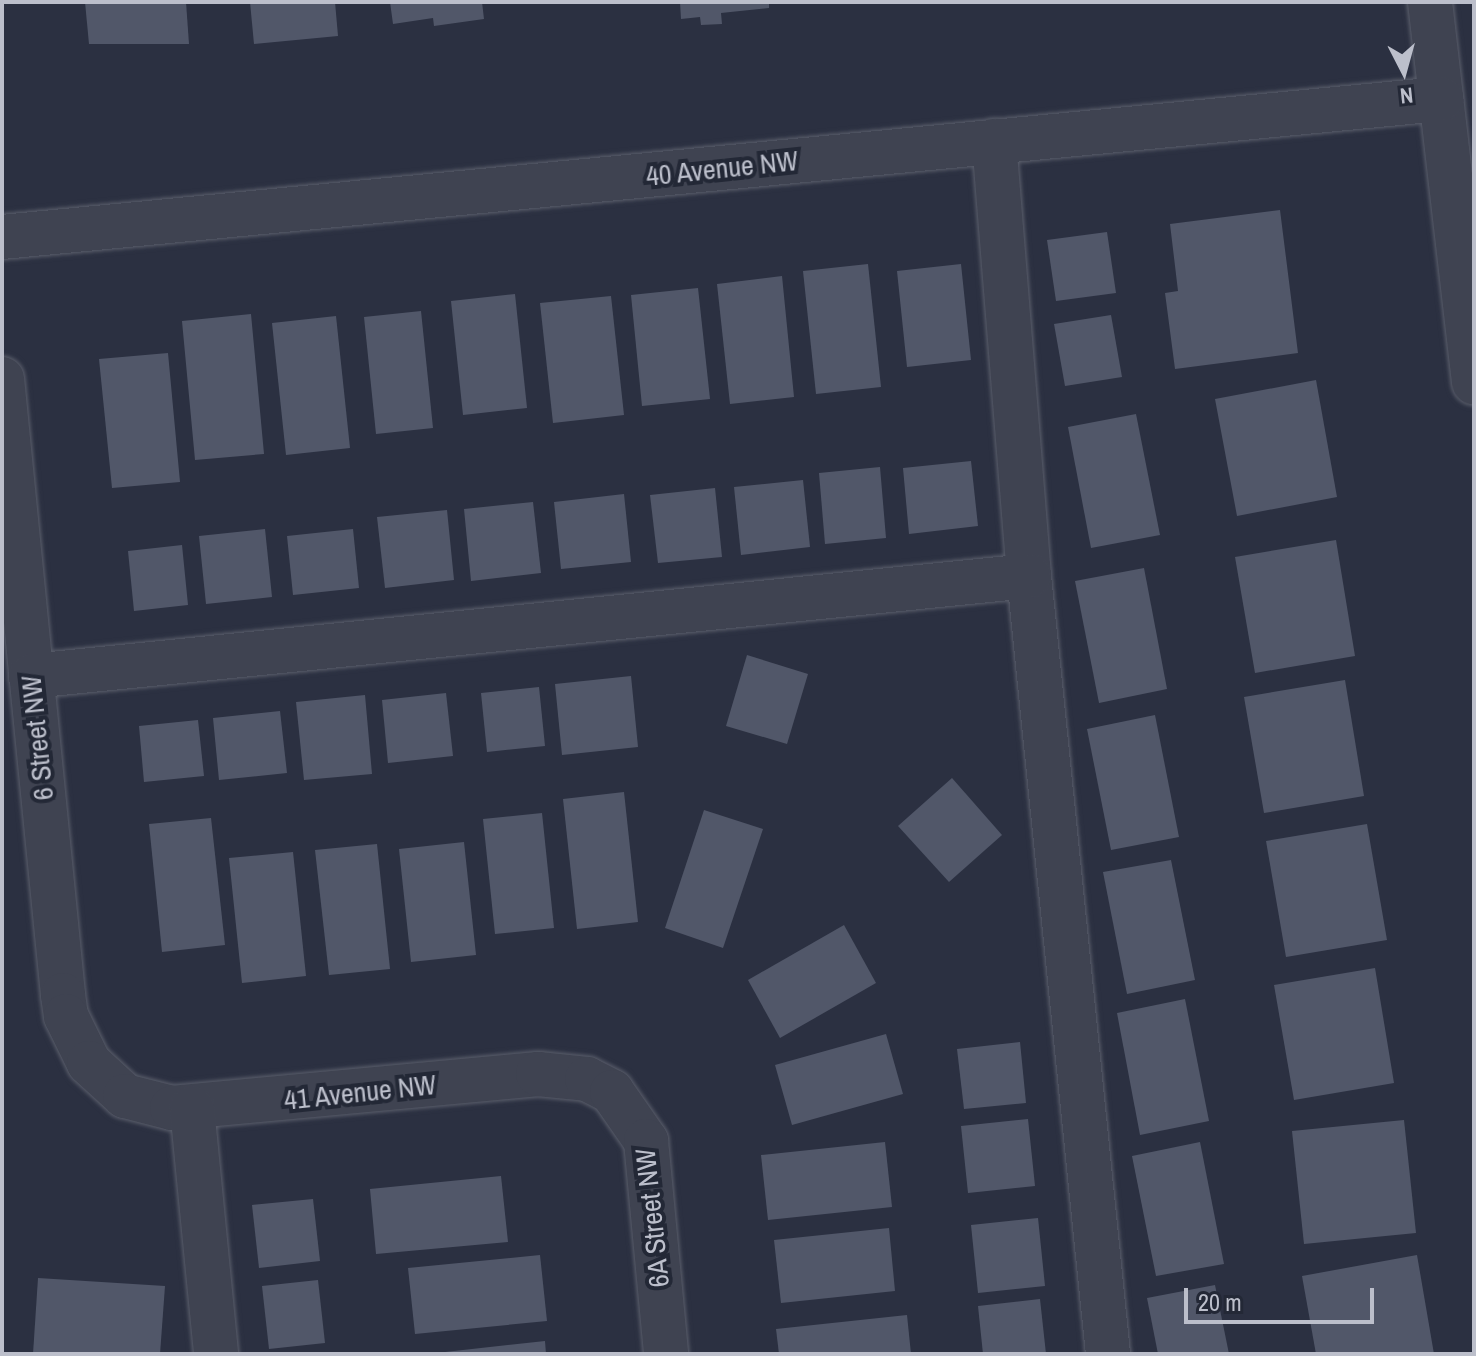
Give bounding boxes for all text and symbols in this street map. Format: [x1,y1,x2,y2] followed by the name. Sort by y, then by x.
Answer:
[1364,32,1444,112] north arrow
[1398,80,1415,111] text: N
[644,143,800,193] street label: 40 Avenue NW
[14,674,60,802] street label: 6 Street NW
[282,1067,438,1117] street label: 41 Avenue NW
[628,1146,676,1290] street label: 6A Street NW
[1188,1272,1378,1322] scale bar
[1198,1286,1242,1318] text: 20 m

